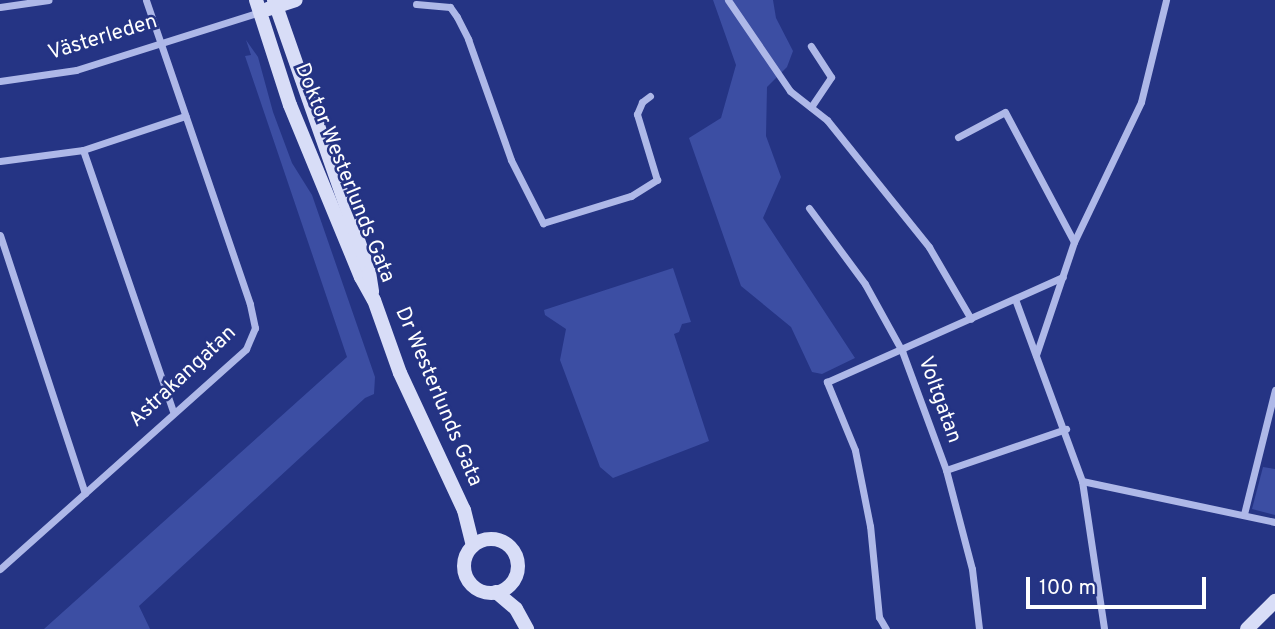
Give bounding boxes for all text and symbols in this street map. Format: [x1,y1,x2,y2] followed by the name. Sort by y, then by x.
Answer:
[45,9,161,67] street label: Västerleden
[288,60,400,286] street label: Doktor Westerlunds Gata
[389,303,487,491] street label: Dr Westerlunds Gata
[124,321,242,433] street label: Astrakangatan
[912,353,966,447] street label: Voltgatan
[1030,562,1210,606] scale bar
[1039,575,1096,602] text: 100 m

